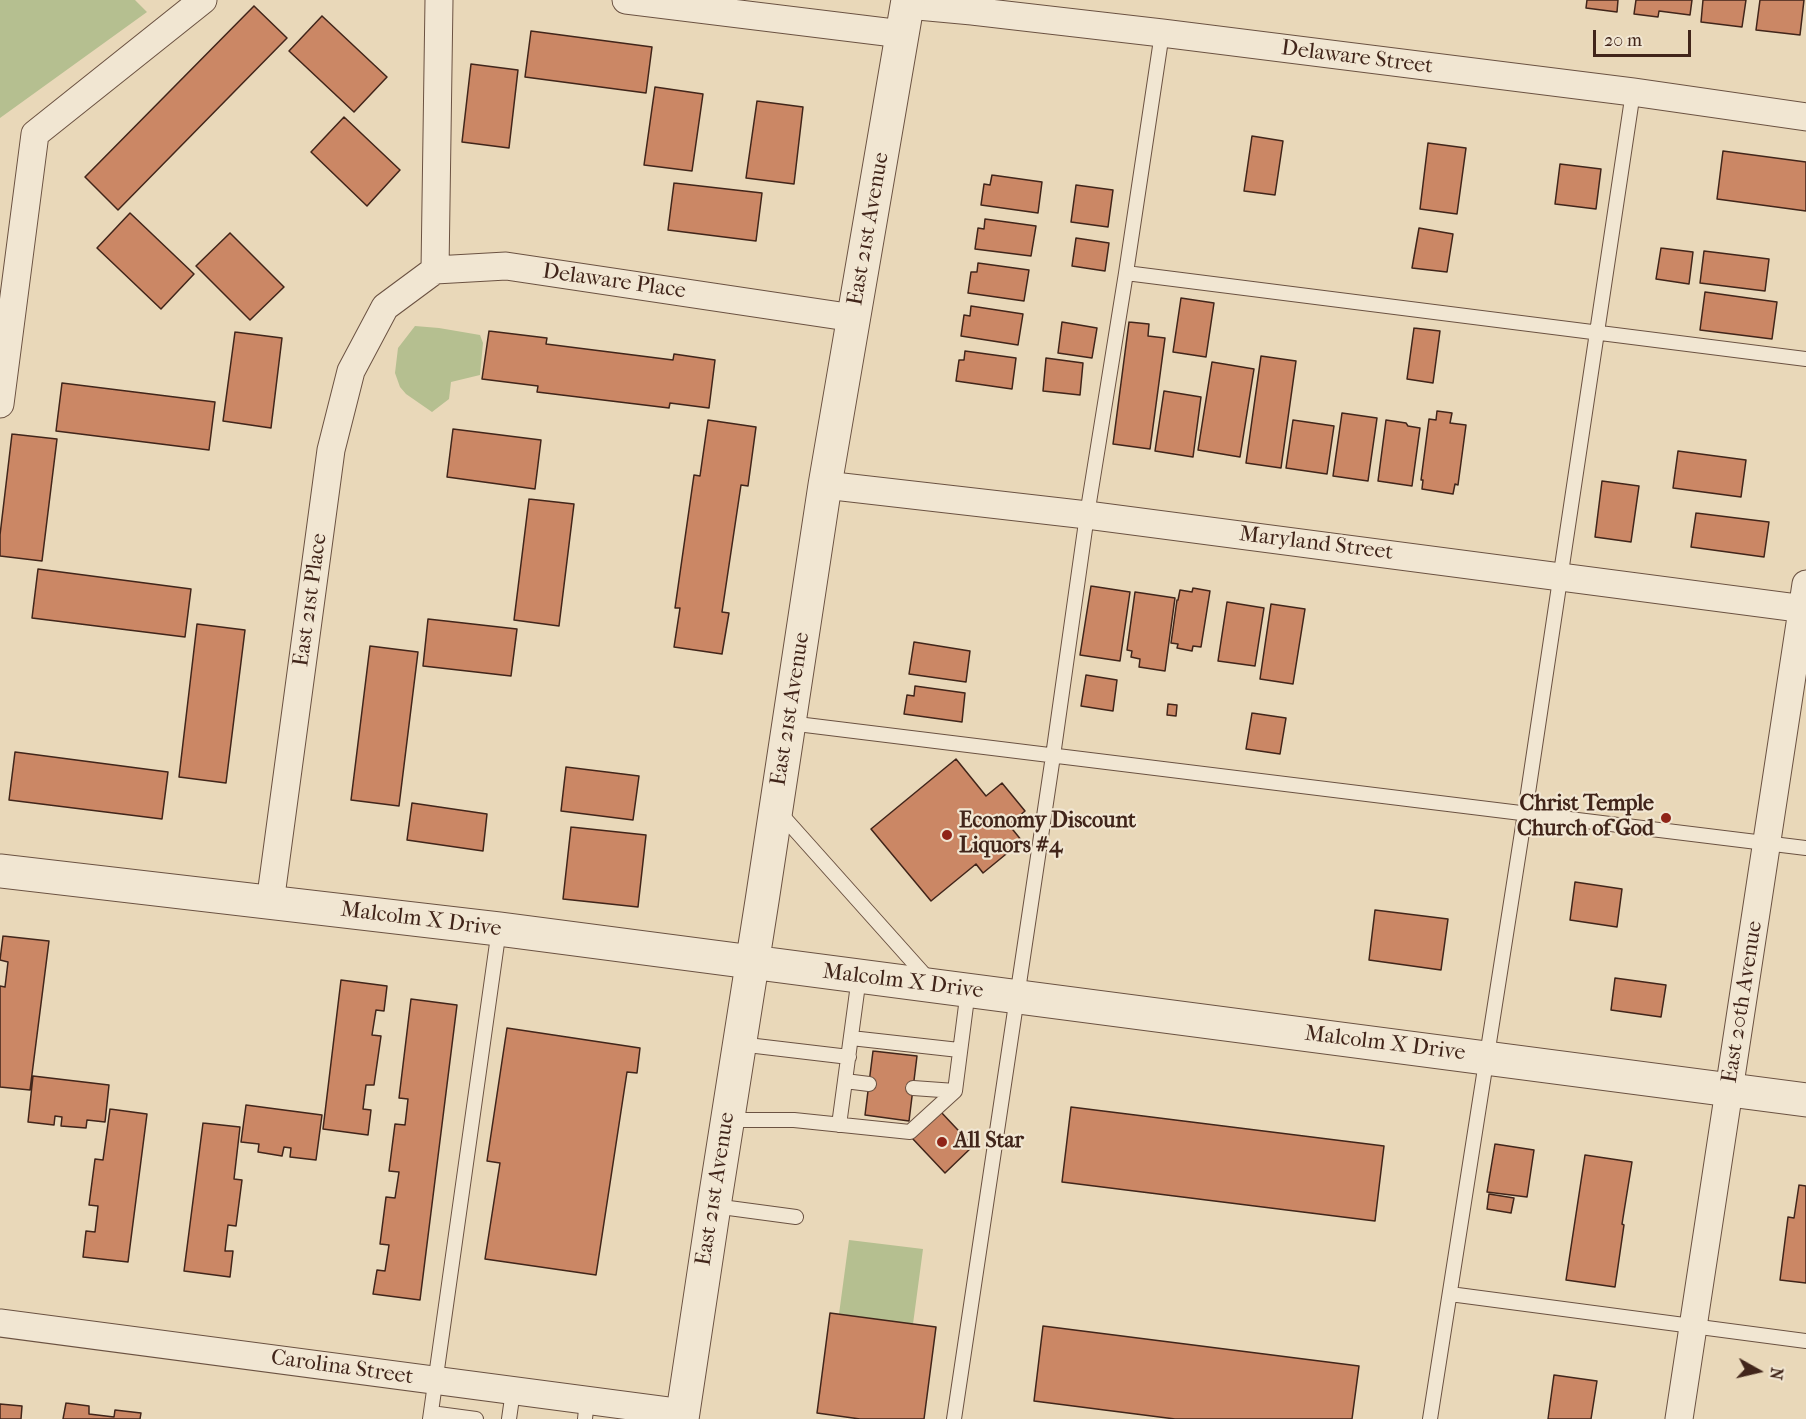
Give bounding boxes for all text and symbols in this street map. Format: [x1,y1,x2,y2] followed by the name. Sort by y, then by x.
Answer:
[1596,18,1694,56] scale bar
[1604,30,1642,51] text: 20 m
[1280,36,1434,80] street label: Delaware Street
[843,150,895,308] street label: East 21st Avenue
[541,259,687,305] street label: Delaware Place
[1237,521,1395,567] street label: Maryland Street
[289,532,333,668] street label: East 21st Place
[766,630,816,788] street label: East 21st Avenue
[1517,792,1654,843] place label: Christ Temple Church of God
[959,809,1136,860] place label: Economy Discount Liquors #4
[1659,811,1673,825] marker: Christ Temple Church of God
[940,828,954,842] marker: Economy Discount Liquors #4
[339,897,503,943] street label: Malcolm X Drive
[1717,919,1769,1085] street label: East 20th Avenue
[821,959,985,1005] street label: Malcolm X Drive
[1303,1021,1467,1067] street label: Malcolm X Drive
[691,1110,741,1268] street label: East 21st Avenue
[954,1129,1024,1155] place label: All Star
[935,1135,949,1149] marker: All Star
[1728,1341,1788,1401] north arrow
[269,1345,415,1391] street label: Carolina Street
[1766,1366,1787,1381] text: N

